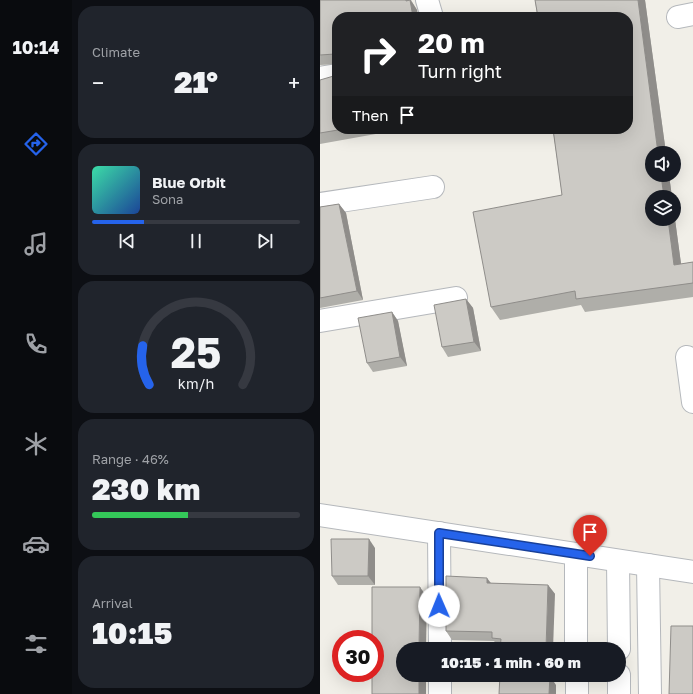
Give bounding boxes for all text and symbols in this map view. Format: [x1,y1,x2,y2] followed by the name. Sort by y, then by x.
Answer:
[418,26,485,59] text: 20 m
[352,28,404,80] icon: right
[12,36,60,58] text: 10:14
[92,44,140,60] text: Climate
[418,60,502,82] text: Turn right
[174,64,218,100] text: 21°
[92,69,104,96] text: −
[288,69,300,96] text: +
[396,104,418,126] icon: arrive
[352,106,388,124] text: Then
[22,130,50,158] icon: directions
[645,146,681,226] map controls
[645,146,681,182] button: sound
[152,173,226,191] text: Blue Orbit
[645,190,681,226] button: layers
[152,191,183,207] text: Sona
[22,230,50,258] icon: music
[116,230,138,252] icon: previous
[185,230,207,252] icon: pause
[254,230,276,252] icon: next
[171,327,221,377] text: 25
[22,330,50,358] icon: phone
[178,375,214,392] text: km/h
[22,430,50,458] icon: climate
[92,451,169,467] text: Range · 46%
[92,471,200,507] text: 230 km
[573,515,607,556] pin
[579,521,601,543] icon: arrive
[22,530,50,558] icon: car
[418,585,460,627] position arrow
[92,595,133,611] text: Arrival
[92,615,172,651] text: 10:15
[22,630,50,658] icon: filters
[332,630,384,682] speed limit sign: 30
[441,653,581,671] text: 10:15 · 1 min · 60 m

